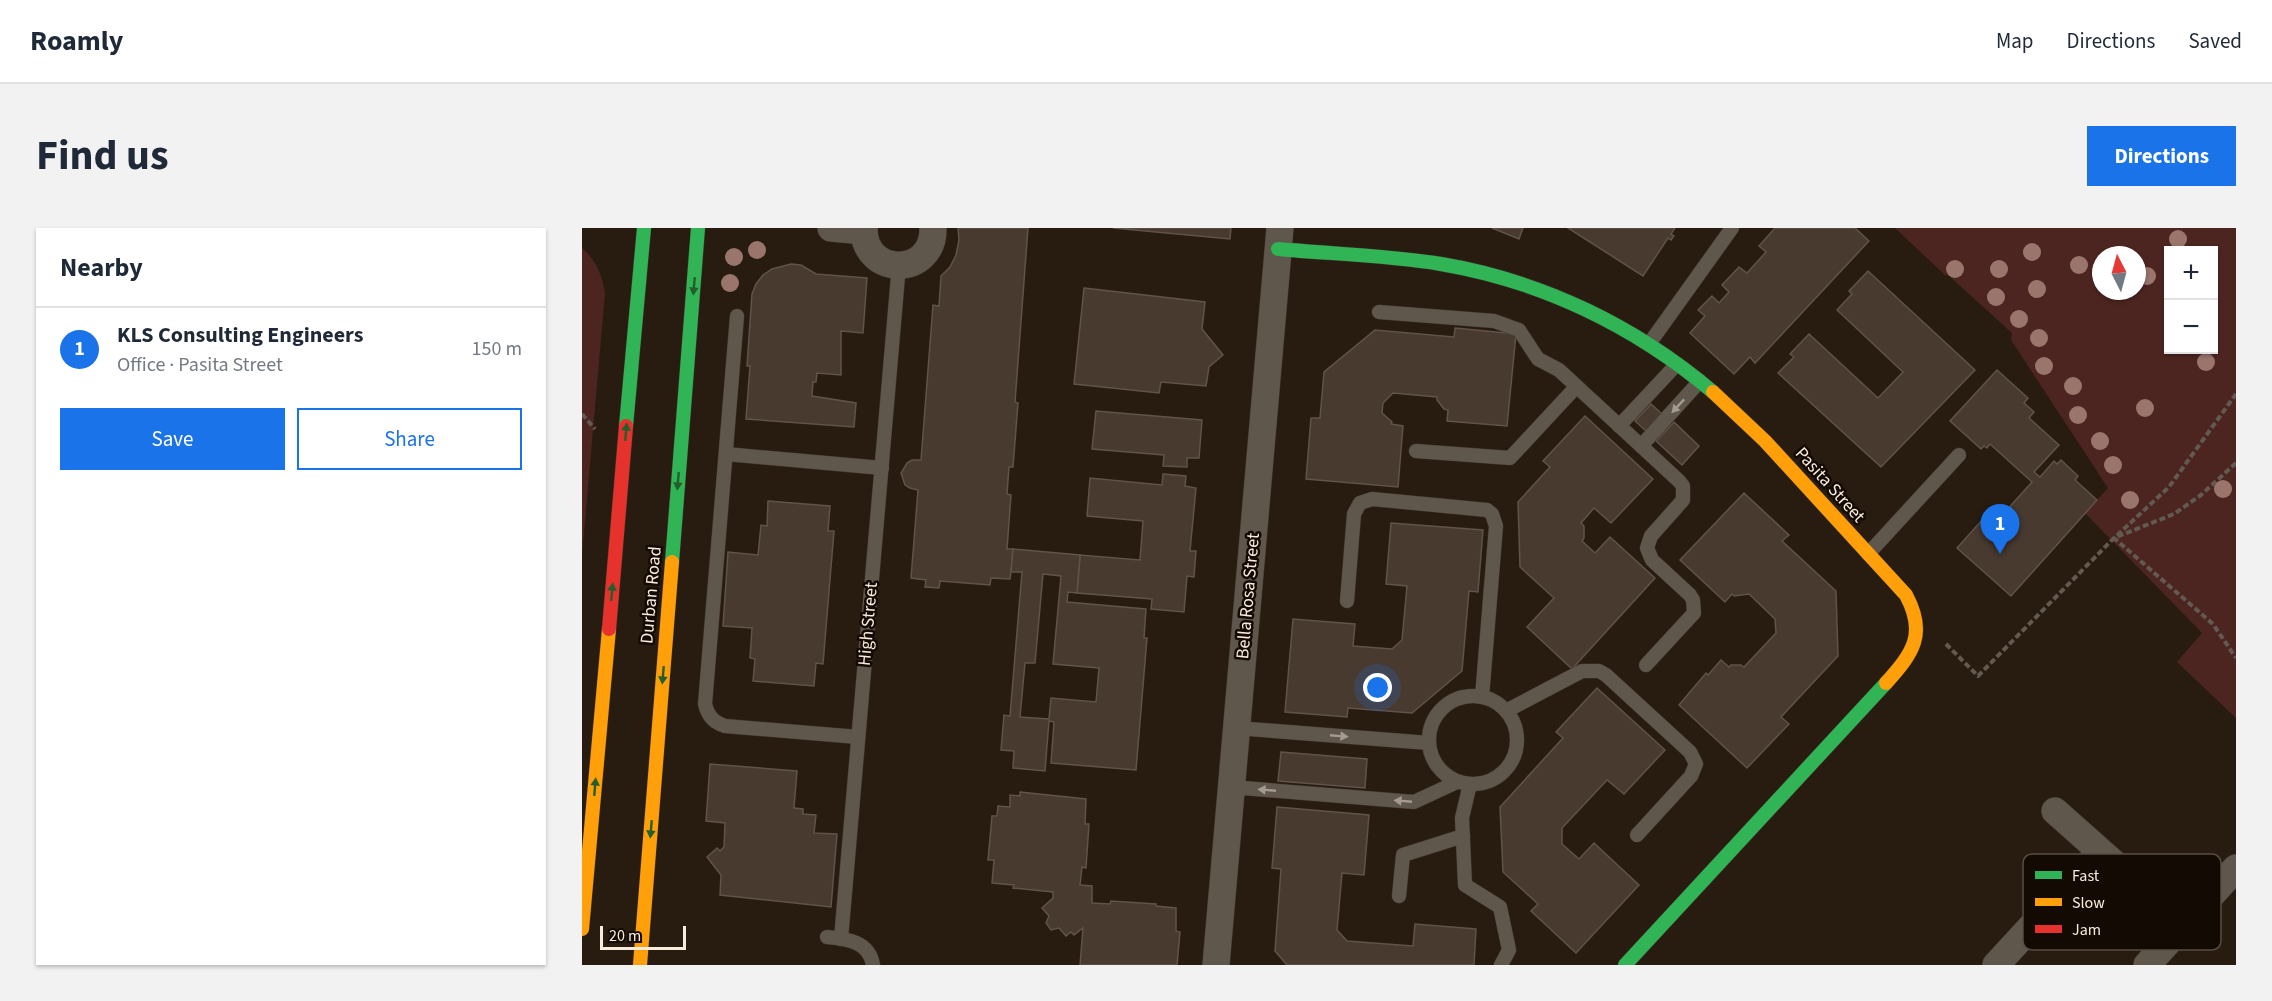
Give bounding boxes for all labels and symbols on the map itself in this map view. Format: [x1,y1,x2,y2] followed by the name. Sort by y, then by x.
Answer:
[2092,246,2146,300] north arrow
[689,277,699,296] one-way arrow
[1671,398,1685,413] one-way arrow
[621,422,631,441] one-way arrow
[1789,442,1871,528] street label: Pasita Street
[674,471,683,490] one-way arrow
[1980,504,2020,554] pin: 1
[1230,532,1266,660] street label: Bella Rosa Street
[634,545,668,645] street label: Durban Road
[852,581,884,667] street label: High Street
[607,583,617,602] one-way arrow
[658,666,668,685] one-way arrow
[1363,673,1392,702] your location
[1330,731,1349,741] one-way arrow
[590,777,599,796] one-way arrow
[1258,785,1277,795] one-way arrow
[1394,796,1413,806] one-way arrow
[646,819,655,838] one-way arrow
[2023,854,2221,950] legend
[2072,865,2100,887] text: Fast
[2072,892,2105,914] text: Slow
[2072,919,2101,941] text: Jam
[600,923,686,950] scale bar

